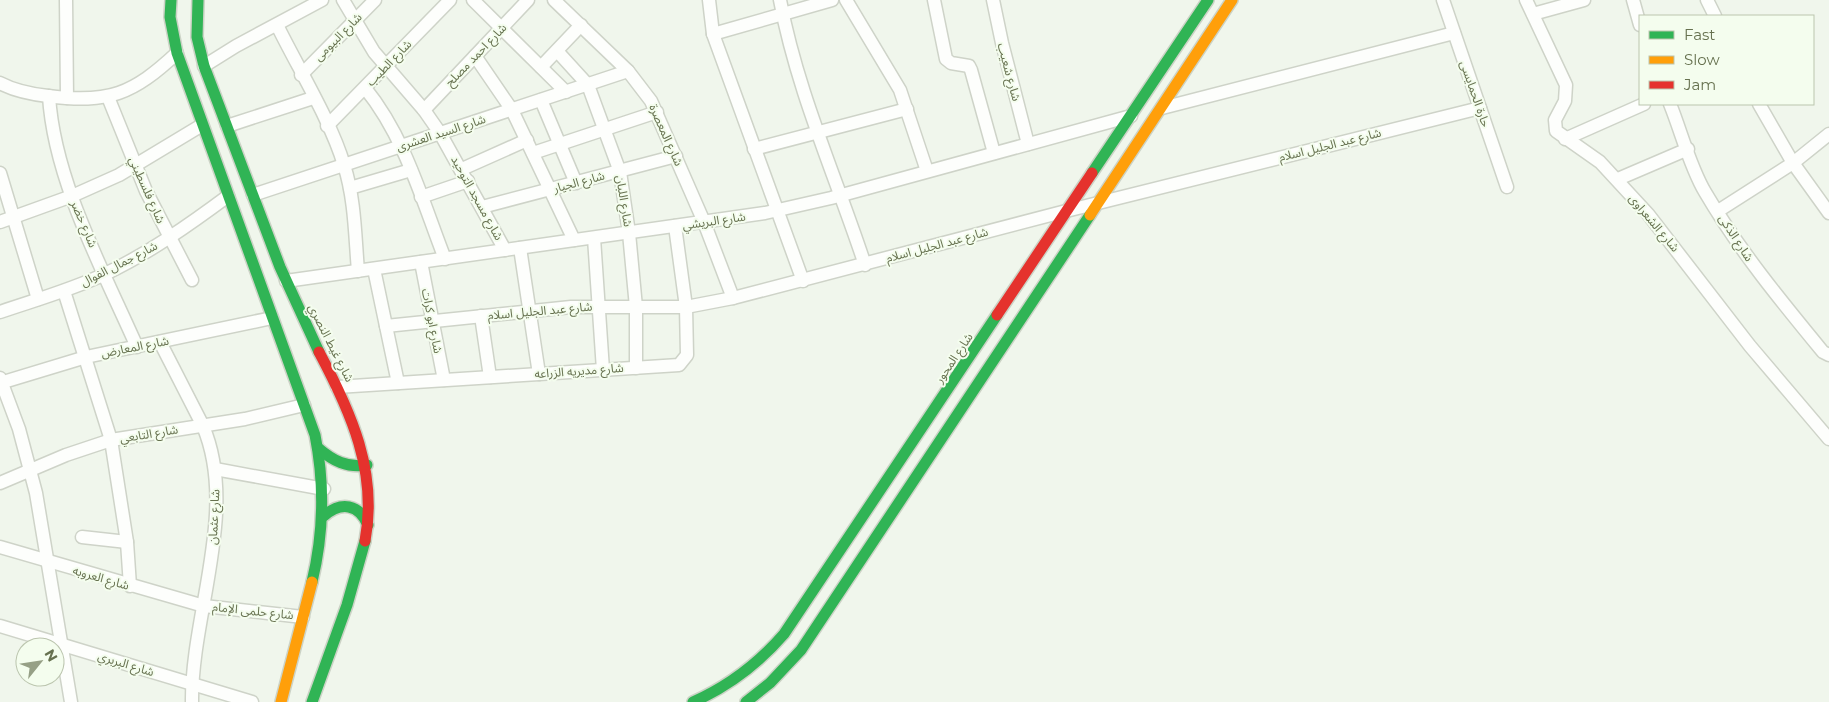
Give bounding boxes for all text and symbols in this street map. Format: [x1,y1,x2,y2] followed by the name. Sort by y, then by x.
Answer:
[310,9,366,65] street label: شارع البيومى
[1639,15,1814,105] legend
[442,20,511,91] street label: شارع احمد مصلح
[1684,25,1715,44] text: Fast
[363,36,416,90] street label: شارع الطيب
[993,41,1024,103] street label: شارع شعيب
[1684,50,1720,69] text: Slow
[1457,59,1494,129] street label: حارة الحمايسى
[1683,75,1716,94] text: Jam
[644,101,687,169] street label: شارع المعصرة
[394,111,488,156] street label: شارع السيد العشرى
[1277,125,1383,166] street label: شارع عبد الجليل اسلام
[446,153,507,244] street label: شارع مسجد التوحيد
[123,154,169,227] street label: شارع فلسطيني
[551,167,607,198] street label: شارع الجيار
[611,174,636,228] street label: شارع اللبان
[1624,191,1683,256] street label: شارع الشعراوى
[66,197,101,250] street label: شارع خضر
[681,209,747,235] street label: شارع البريشي
[1714,212,1757,265] street label: شارع الذكى
[884,224,990,267] street label: شارع عبد الجليل اسلام
[78,238,161,291] street label: شارع جمال الفوال
[417,287,446,355] street label: شارع ابو كرات
[487,298,593,325] street label: شارع عبد الجليل اسلام
[303,301,358,386] street label: شارع غيط النصري
[931,330,977,388] street label: شارع المحور
[100,333,171,362] street label: شارع المعارض
[534,360,624,383] street label: شارع مديريه الزراعه
[119,421,180,448] street label: شارع التابعي
[205,489,224,545] street label: شارع عثمان
[71,562,131,595] street label: شارع العروبه
[212,599,294,624] street label: شارع حلمى الإمام
[15,637,65,687] north arrow
[41,646,62,665] text: N
[95,648,156,682] street label: شارع البربري

